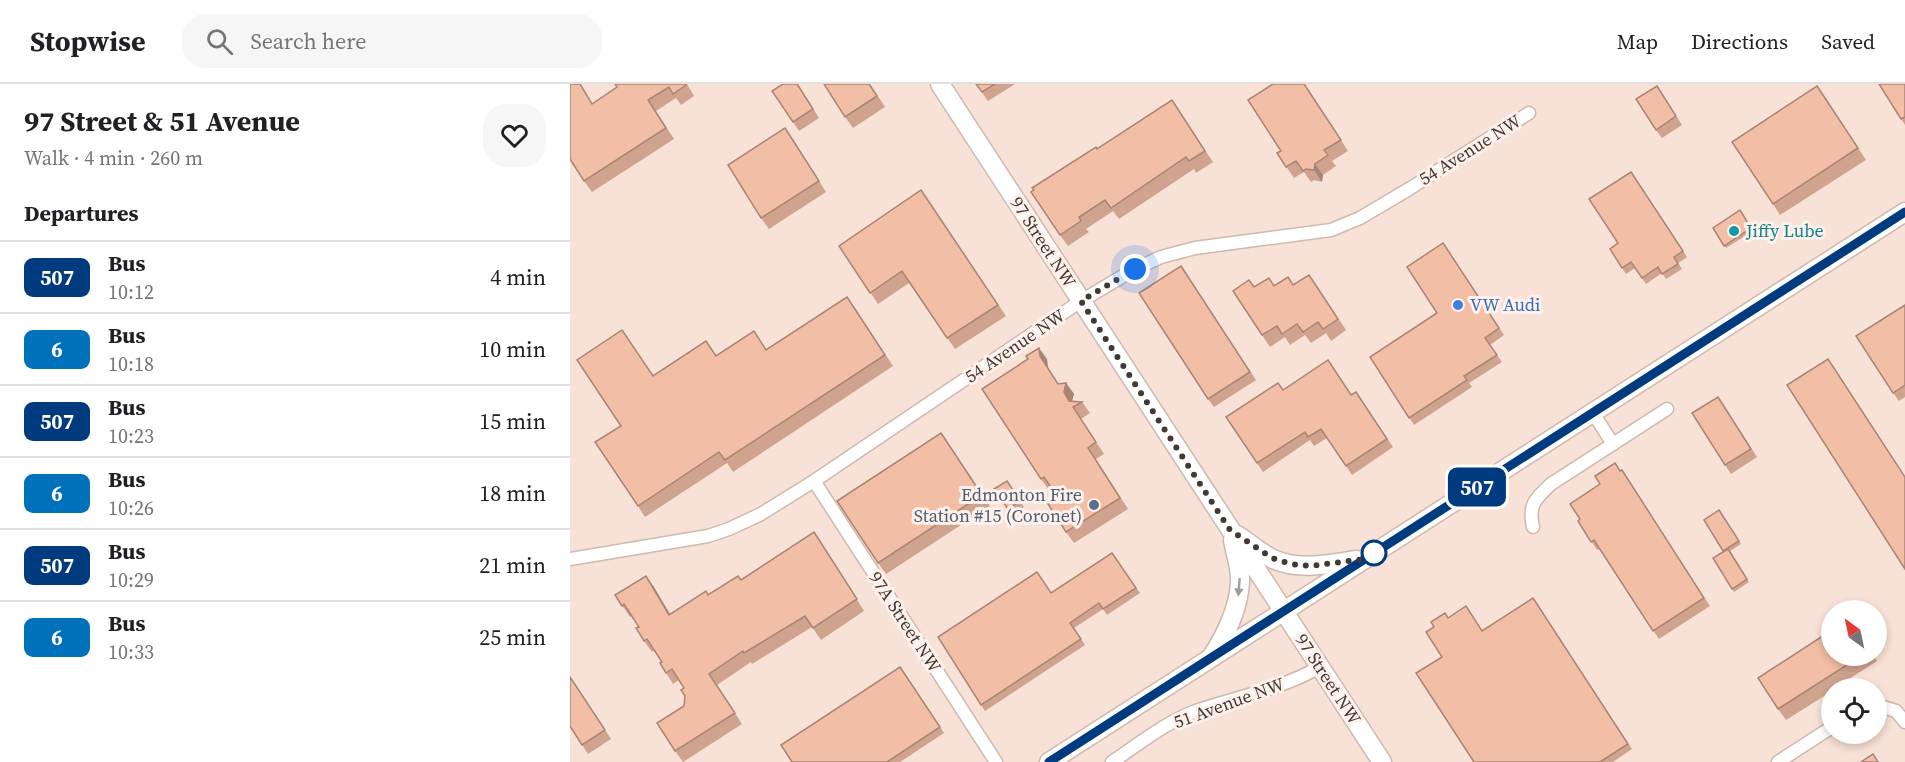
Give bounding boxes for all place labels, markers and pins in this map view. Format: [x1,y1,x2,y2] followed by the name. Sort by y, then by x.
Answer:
[1745,218,1824,243] place label: Jiffy Lube
[1727,224,1741,238] marker: Jiffy Lube
[1470,292,1540,317] place label: VW Audi
[1451,298,1465,312] marker: VW Audi
[914,482,1082,528] place label: Edmonton Fire Station #15 (Coronet)
[1087,498,1101,512] marker: Edmonton Fire Station #15 (Coronet)
[1361,540,1387,566] unlabelled marker

